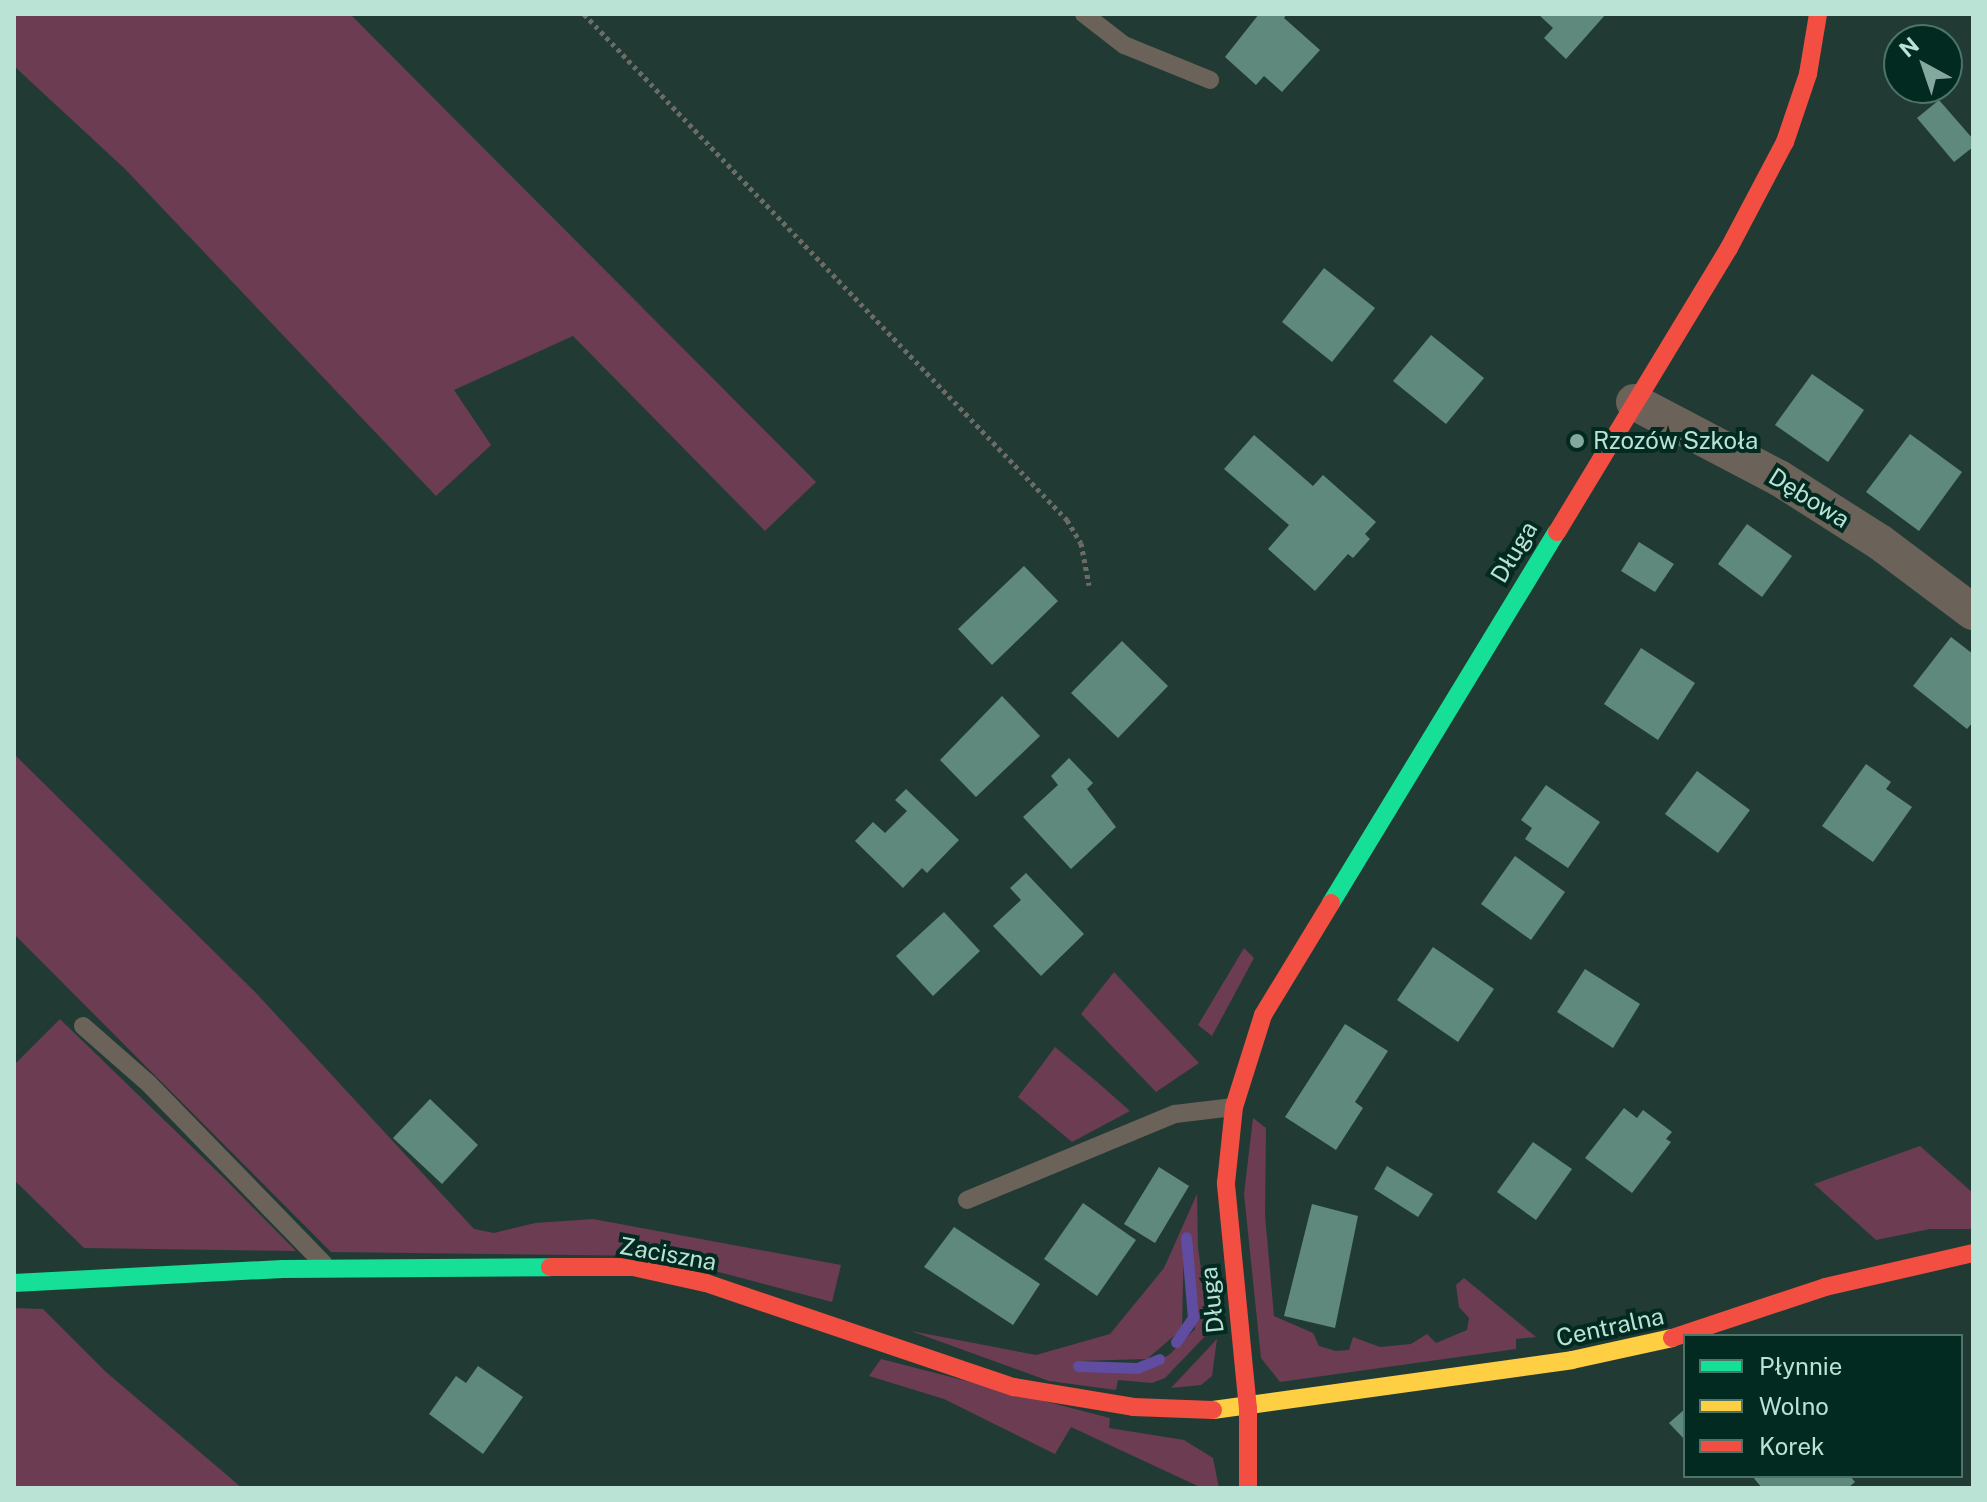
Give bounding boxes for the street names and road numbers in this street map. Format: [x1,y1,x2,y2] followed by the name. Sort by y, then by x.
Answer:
[1763,462,1855,534] street label: Dębowa
[1485,516,1543,588] street label: Długa
[617,1231,719,1277] street label: Zaciszna
[1194,1265,1230,1335] street label: Długa
[1554,1302,1666,1352] street label: Centralna

